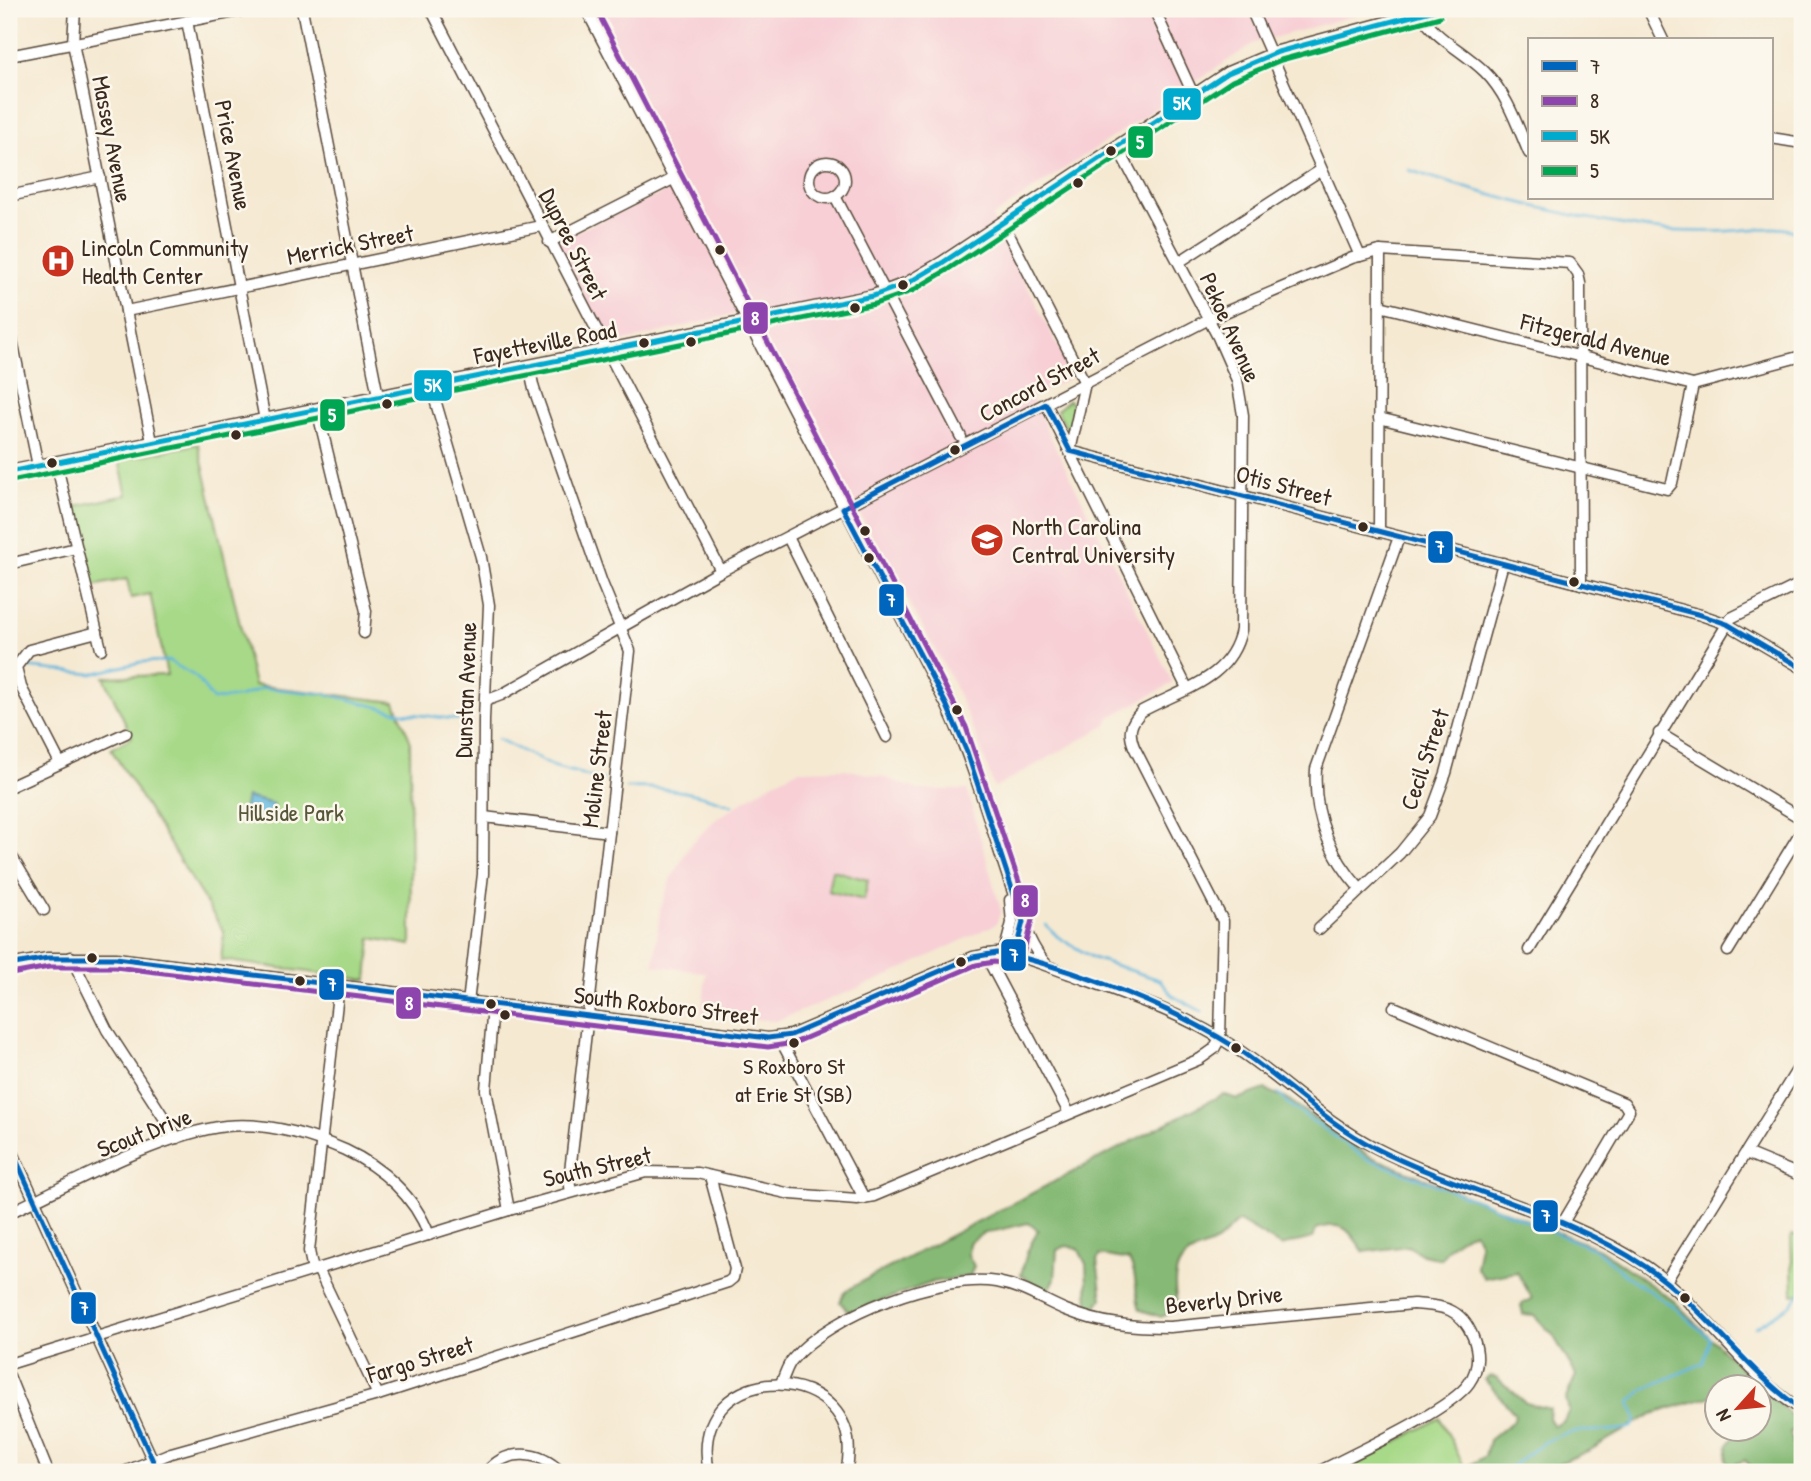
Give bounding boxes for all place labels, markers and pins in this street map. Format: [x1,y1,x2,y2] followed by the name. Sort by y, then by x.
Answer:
[1104,144,1118,158] unlabelled marker
[1071,176,1085,190] unlabelled marker
[82,231,249,291] place label: Lincoln Community Health Center
[39,242,77,280] hospital icon: Lincoln Community Health Center
[713,243,727,257] unlabelled marker
[896,278,910,292] unlabelled marker
[848,301,862,315] unlabelled marker
[684,335,698,349] unlabelled marker
[637,336,651,350] unlabelled marker
[380,397,394,411] unlabelled marker
[229,428,243,442] unlabelled marker
[948,443,962,457] unlabelled marker
[45,456,59,470] unlabelled marker
[1012,510,1175,570] place label: North Carolina Central University
[1356,520,1370,534] unlabelled marker
[968,521,1006,559] school or university icon: North Carolina Central University
[858,524,872,538] unlabelled marker
[862,551,876,565] unlabelled marker
[1567,575,1581,589] unlabelled marker
[950,703,964,717] unlabelled marker
[85,951,99,965] unlabelled marker
[954,955,968,969] unlabelled marker
[293,974,307,988] unlabelled marker
[484,997,498,1011] unlabelled marker
[498,1008,512,1022] unlabelled marker
[787,1036,801,1050] marker: S Roxboro St at Erie St (SB)
[1229,1041,1243,1055] unlabelled marker
[735,1051,853,1109] place label: S Roxboro St at Erie St (SB)
[1678,1291,1692,1305] unlabelled marker

